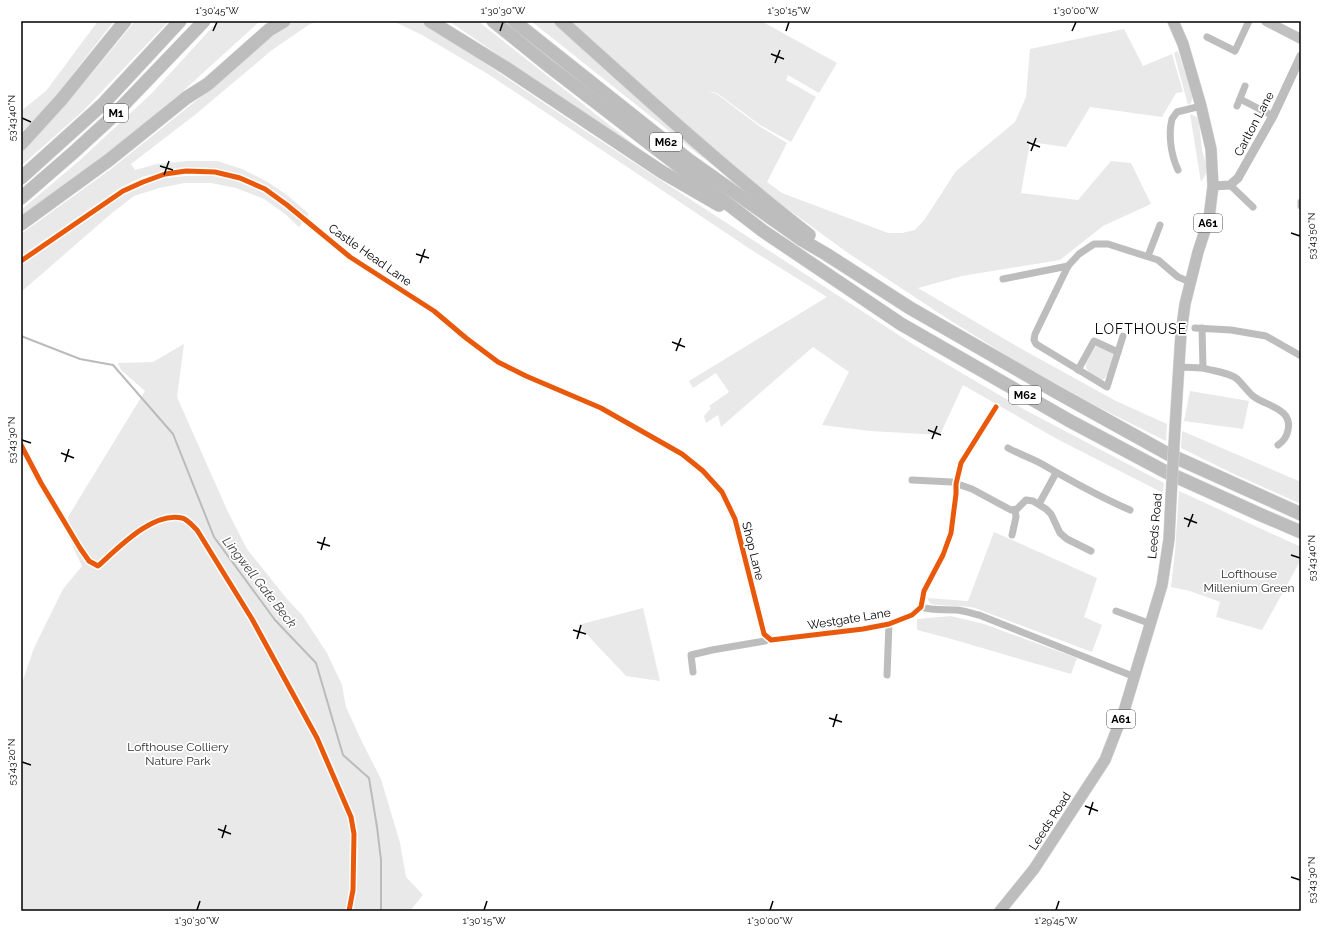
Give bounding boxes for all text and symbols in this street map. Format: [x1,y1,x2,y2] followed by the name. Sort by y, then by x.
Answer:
[195,5,239,16] text: 1°30'45"W
[481,5,526,16] text: 1°30'30"W
[767,5,811,16] text: 1°30'15"W
[1053,5,1099,16] text: 1°30'00"W
[1231,89,1277,159] street label: Carlton Lane
[6,95,17,141] text: 53°43'40"N
[104,104,128,122] road number: M1
[650,133,682,151] road number: M62
[1306,212,1317,260] text: 53°43'50"N
[1194,214,1222,232] road number: A61
[326,221,414,289] street label: Castle Head Lane
[1095,321,1187,337] district label: LOFTHOUSE
[1009,386,1041,404] road number: M62
[6,416,17,464] text: 53°43'30"N
[1145,492,1165,560] street label: Leeds Road
[739,520,767,582] street label: Shop Lane
[219,534,300,631] water label: Lingwell Gate Beck
[1306,535,1317,581] text: 53°43'40"N
[1203,567,1295,595] park label: Lofthouse Millenium Green
[806,606,892,632] street label: Westgate Lane
[1107,710,1135,728] road number: A61
[6,739,17,785] text: 53°43'20"N
[127,740,229,768] park label: Lofthouse Colliery Nature Park
[1026,789,1074,853] street label: Leeds Road
[1306,856,1317,904] text: 53°43'30"N
[175,915,220,926] text: 1°30'30"W
[462,915,506,926] text: 1°30'15"W
[747,915,793,926] text: 1°30'00"W
[1034,915,1078,926] text: 1°29'45"W

